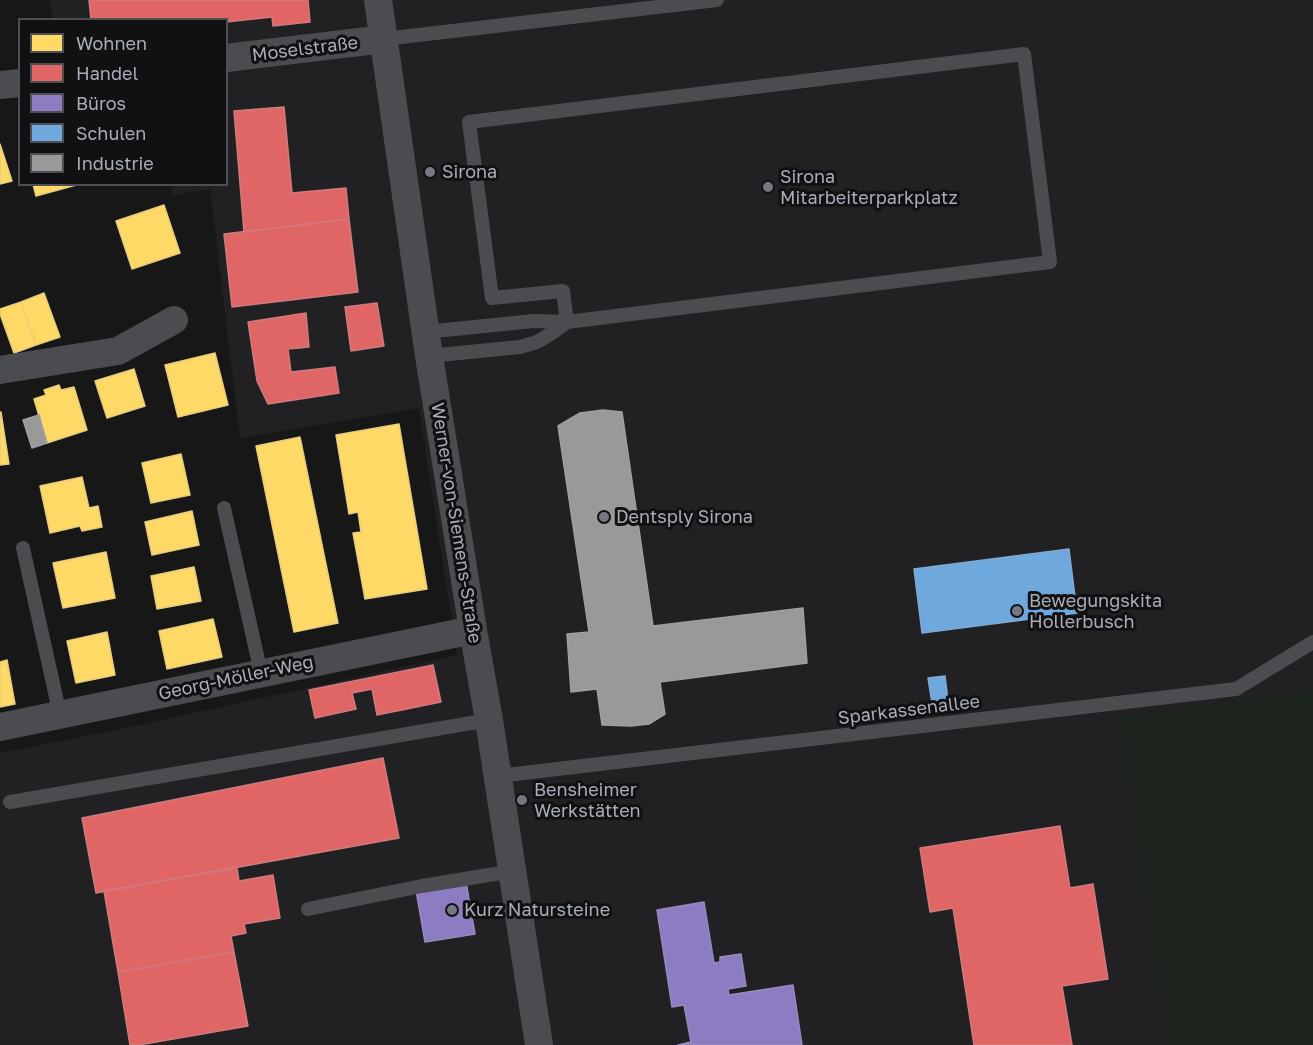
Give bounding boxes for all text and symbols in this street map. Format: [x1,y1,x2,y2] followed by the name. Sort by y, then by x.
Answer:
[18,18,228,186] legend
[76,32,147,54] text: Wohnen
[251,32,359,66] street label: Moselstraße
[76,62,138,84] text: Handel
[76,92,126,114] text: Büros
[76,122,146,144] text: Schulen
[76,152,154,174] text: Industrie
[442,161,497,183] place label: Sirona
[423,165,437,179] marker: Sirona
[780,166,958,208] place label: Sirona Mitarbeiterparkplatz
[761,180,775,194] marker: Sirona Mitarbeiterparkplatz
[426,401,486,645] street label: Werner-von-Siemens-Straße
[616,506,753,528] place label: Dentsply Sirona
[597,510,611,524] marker: Dentsply Sirona
[1029,590,1162,632] place label: Bewegungskita Hollerbusch
[1010,604,1024,618] marker: Bewegungskita Hollerbusch
[157,651,315,705] street label: Georg-Möller-Weg
[837,691,981,729] street label: Sparkassenallee
[534,779,641,822] place label: Bensheimer Werkstätten
[515,793,529,807] marker: Bensheimer Werkstätten
[464,899,610,921] place label: Kurz Natursteine
[445,903,459,917] marker: Kurz Natursteine

